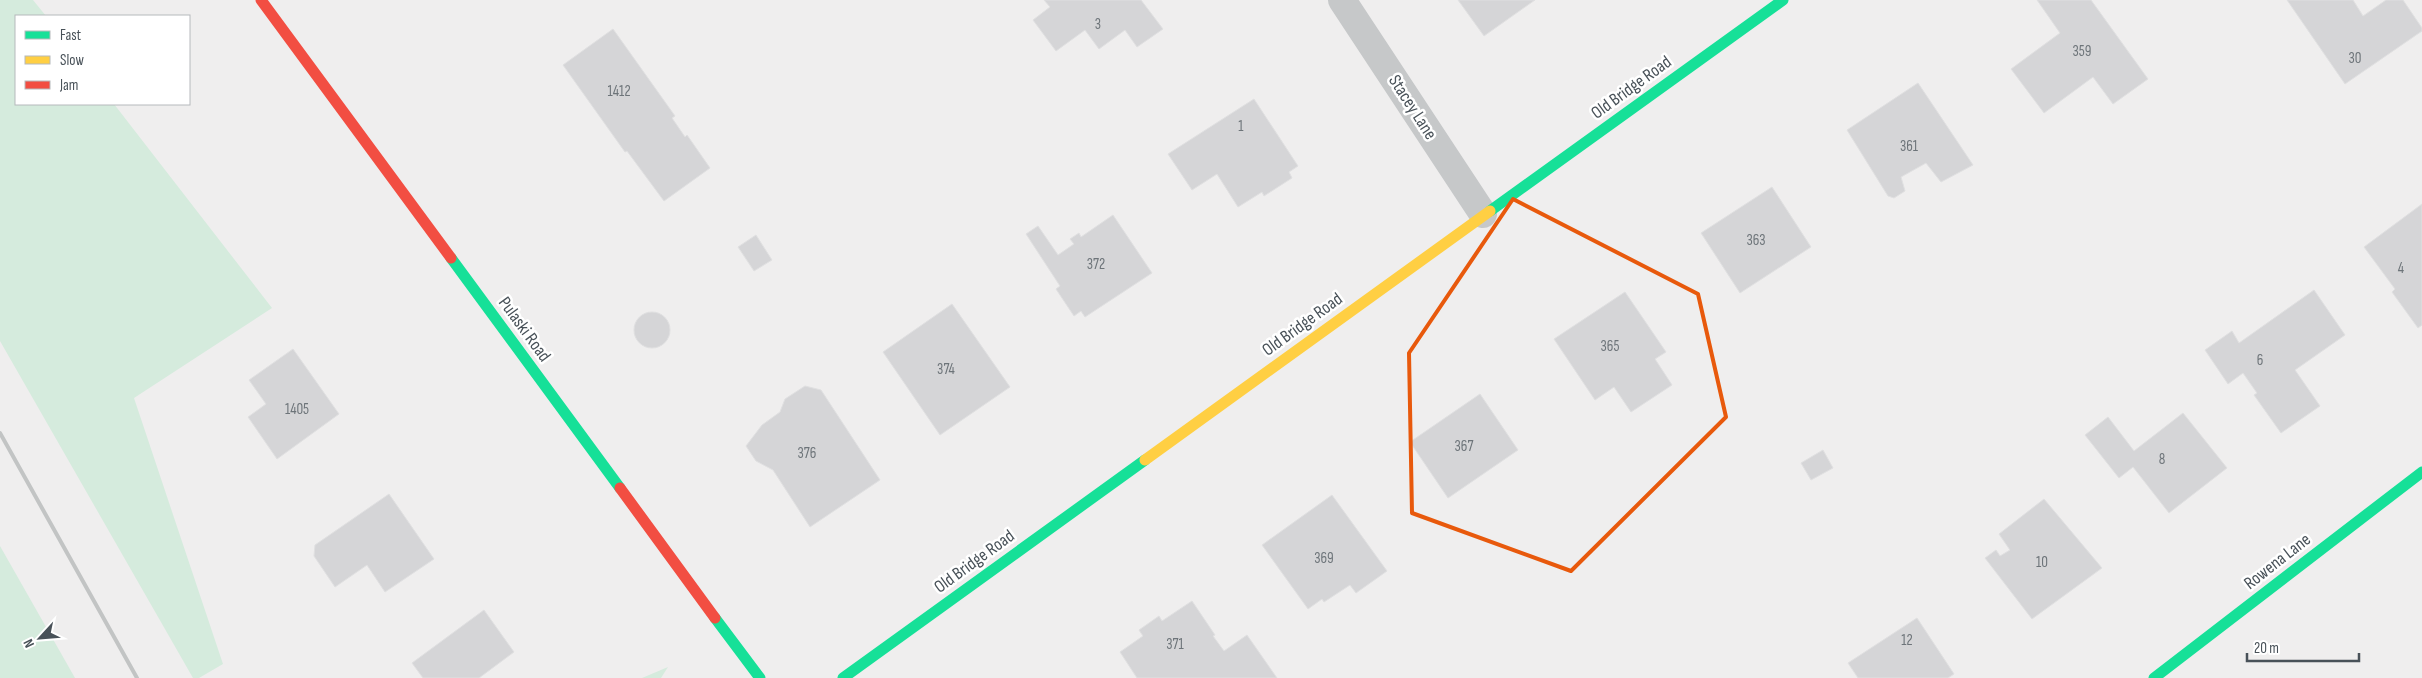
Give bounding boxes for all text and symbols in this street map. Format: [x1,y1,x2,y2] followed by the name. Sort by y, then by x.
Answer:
[15,15,190,105] legend
[1095,15,1101,34] house number: 3
[60,26,82,45] text: Fast
[2073,42,2091,61] house number: 359
[2349,49,2361,68] house number: 30
[60,51,84,70] text: Slow
[1587,51,1675,123] street label: Old Bridge Road
[1384,71,1441,143] street label: Stacey Lane
[59,76,78,95] text: Jam
[607,82,631,101] house number: 1412
[1238,117,1244,136] house number: 1
[1900,137,1919,156] house number: 361
[1746,231,1766,250] house number: 363
[1087,255,1105,274] house number: 372
[2398,259,2404,278] house number: 4
[1258,288,1346,360] street label: Old Bridge Road
[494,293,555,366] street label: Pulaski Road
[1601,337,1619,356] house number: 365
[2257,351,2263,370] house number: 6
[937,360,955,379] house number: 374
[285,400,309,419] house number: 1405
[1455,437,1473,456] house number: 367
[798,444,816,463] house number: 376
[2159,450,2165,469] house number: 8
[930,525,1018,597] street label: Old Bridge Road
[2240,529,2315,594] street label: Rowena Lane
[1314,549,1334,568] house number: 369
[2036,553,2048,572] house number: 10
[15,613,65,663] north arrow
[2247,630,2360,662] scale bar
[1901,631,1913,650] house number: 12
[1166,635,1185,654] house number: 371
[19,636,38,651] text: N
[2254,639,2279,658] text: 20 m

